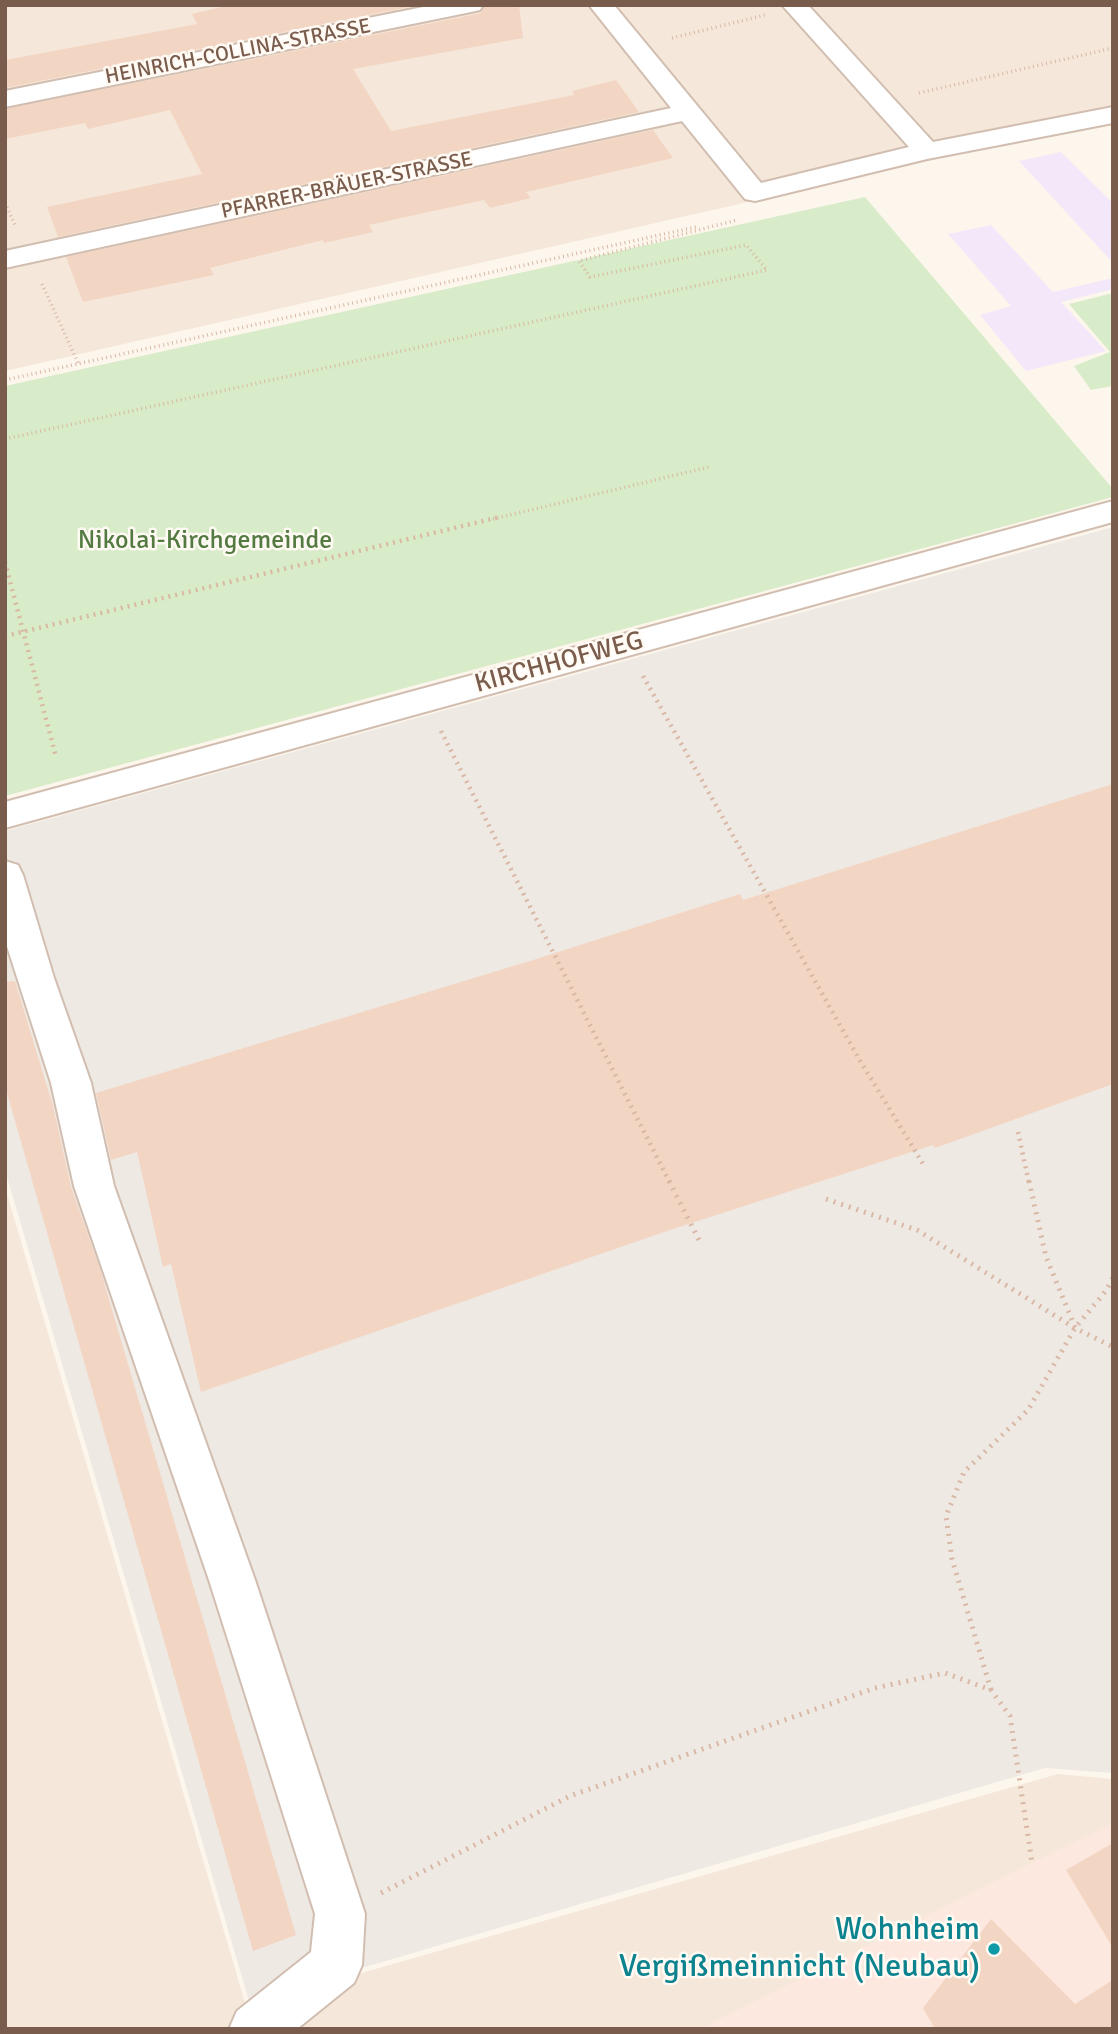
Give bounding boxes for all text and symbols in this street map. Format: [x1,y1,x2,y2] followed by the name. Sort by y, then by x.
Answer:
[103,14,373,90] street label: HEINRICH-COLLINA-STRASSE
[219,147,475,225] street label: PFARRER-BRÄUER-STRASSE
[78,525,332,557] park label: Nikolai-Kirchgemeinde
[471,626,647,700] street label: KIRCHHOFWEG
[619,1912,980,1987] place label: Wohnheim Vergißmeinnicht (Neubau)
[986,1941,1002,1957] marker: Wohnheim Vergißmeinnicht (Neubau)

